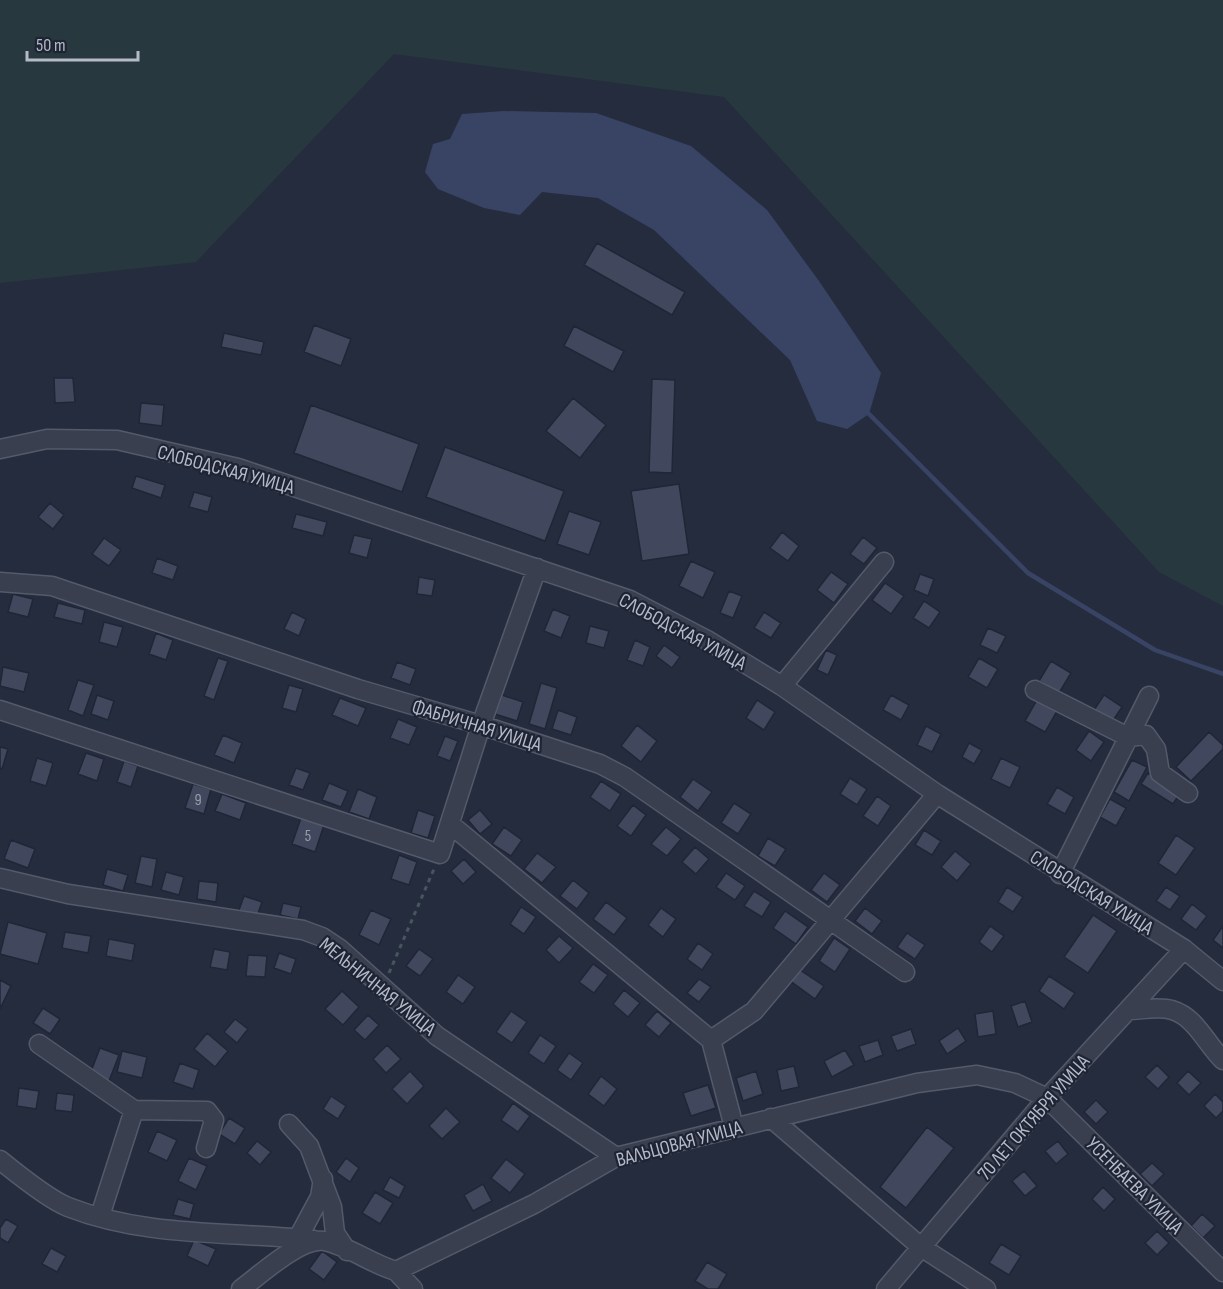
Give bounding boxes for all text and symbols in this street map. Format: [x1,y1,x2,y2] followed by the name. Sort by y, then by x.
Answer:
[27,24,138,62] scale bar
[36,35,66,56] text: 50 m
[155,440,297,500] street label: СЛОБОДСКАЯ УЛИЦА
[615,588,751,676] street label: СЛОБОДСКАЯ УЛИЦА
[409,695,545,757] street label: ФАБРИЧНАЯ УЛИЦА
[194,791,202,810] house number: 9
[305,827,311,846] house number: 5
[1025,845,1158,941] street label: СЛОБОДСКАЯ УЛИЦА
[314,932,441,1041] street label: МЕЛЬНИЧНАЯ УЛИЦА
[973,1050,1095,1185] street label: 70 ЛЕТ ОКТЯБРЯ УЛИЦА
[614,1115,745,1172] street label: ВАЛЬЦОВАЯ УЛИЦА
[1081,1132,1188,1240] street label: УСЕНБАЕВА УЛИЦА

